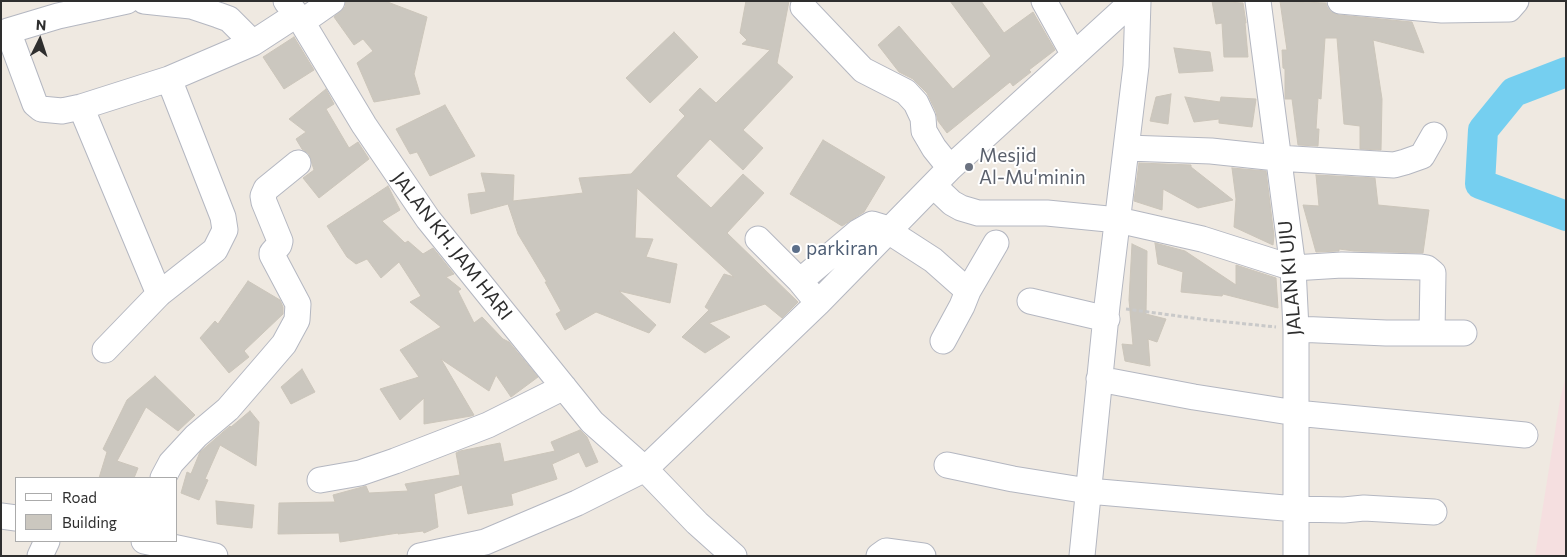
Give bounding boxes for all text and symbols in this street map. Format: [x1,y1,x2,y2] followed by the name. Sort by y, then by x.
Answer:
[15,15,65,65] north arrow
[35,16,47,33] text: N
[979,145,1086,189] place label: Mesjid Al-Mu'minin
[963,161,975,173] marker: Mesjid Al-Mu'minin
[387,167,517,325] street label: JALAN KH. JAM HARI
[1274,219,1306,337] street label: JALAN KI UJU
[806,238,878,260] place label: parkiran
[790,243,802,255] marker: parkiran
[15,477,178,542] legend
[62,488,97,506] text: Road
[62,513,117,531] text: Building

